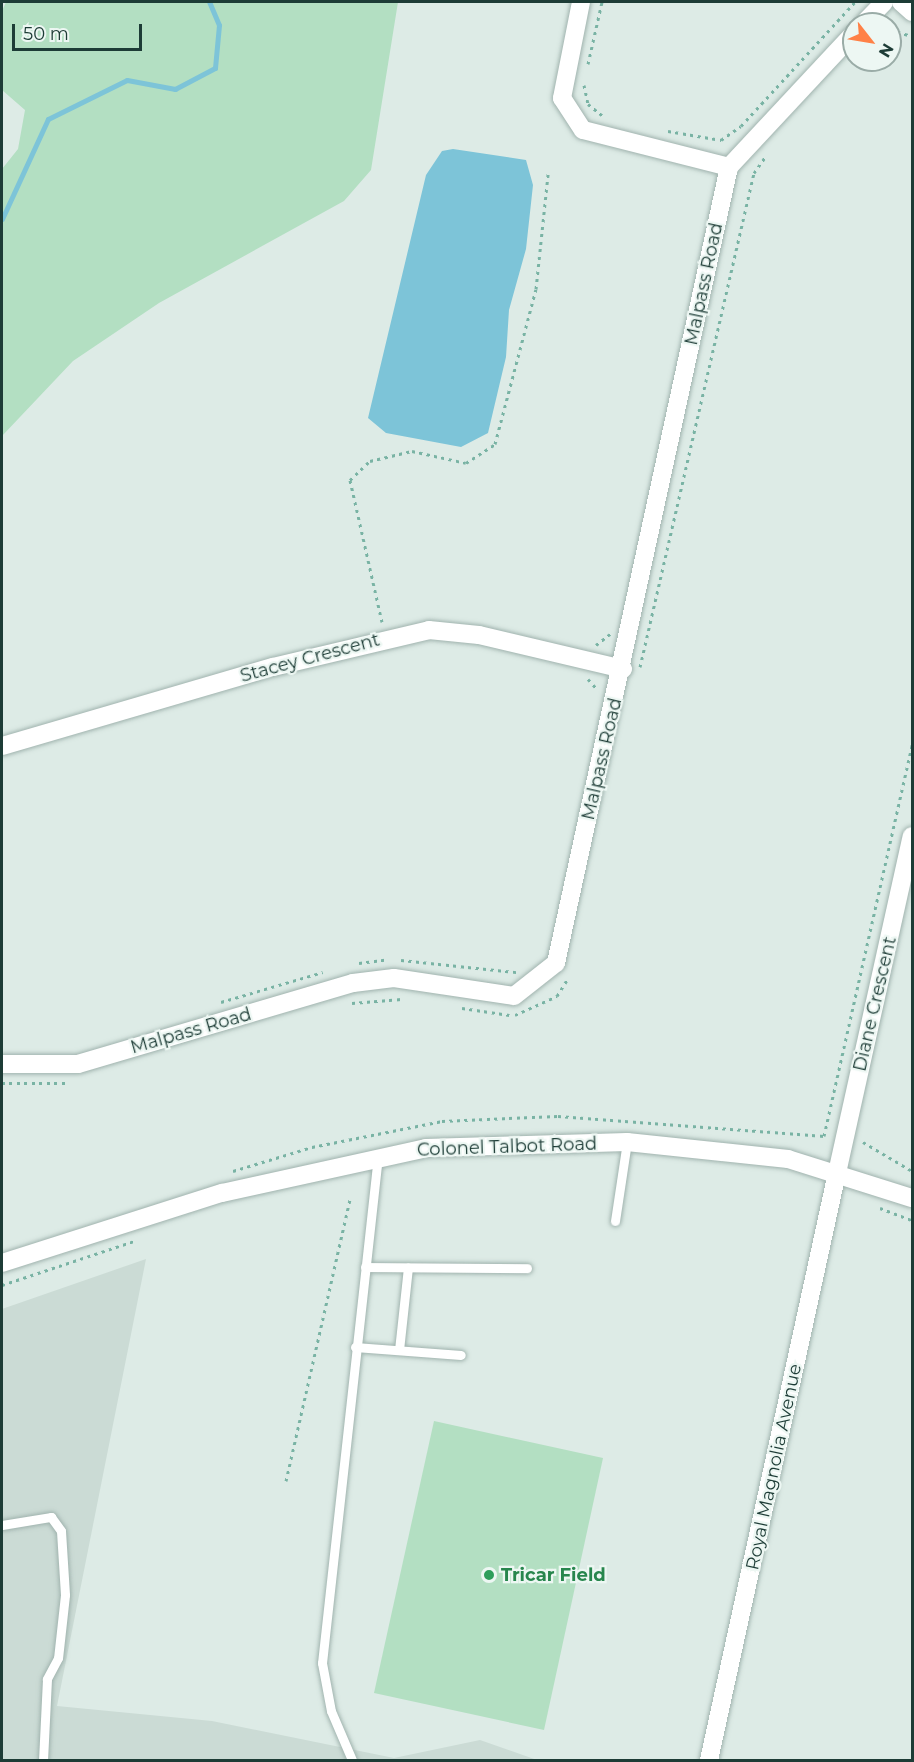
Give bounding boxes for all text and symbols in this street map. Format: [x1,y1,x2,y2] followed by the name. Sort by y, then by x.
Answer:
[15,12,146,50] scale bar
[842,12,902,72] north arrow
[23,23,69,45] text: 50 m
[875,40,898,61] text: N
[680,221,728,347] street label: Malpass Road
[238,629,382,687] street label: Stacey Crescent
[577,696,627,822] street label: Malpass Road
[849,934,901,1074] street label: Diane Crescent
[128,1003,254,1059] street label: Malpass Road
[417,1133,597,1161] street label: Colonel Talbot Road
[742,1362,806,1572] street label: Royal Magnolia Avenue
[501,1564,606,1586] place label: Tricar Field
[482,1568,496,1582] marker: Tricar Field

